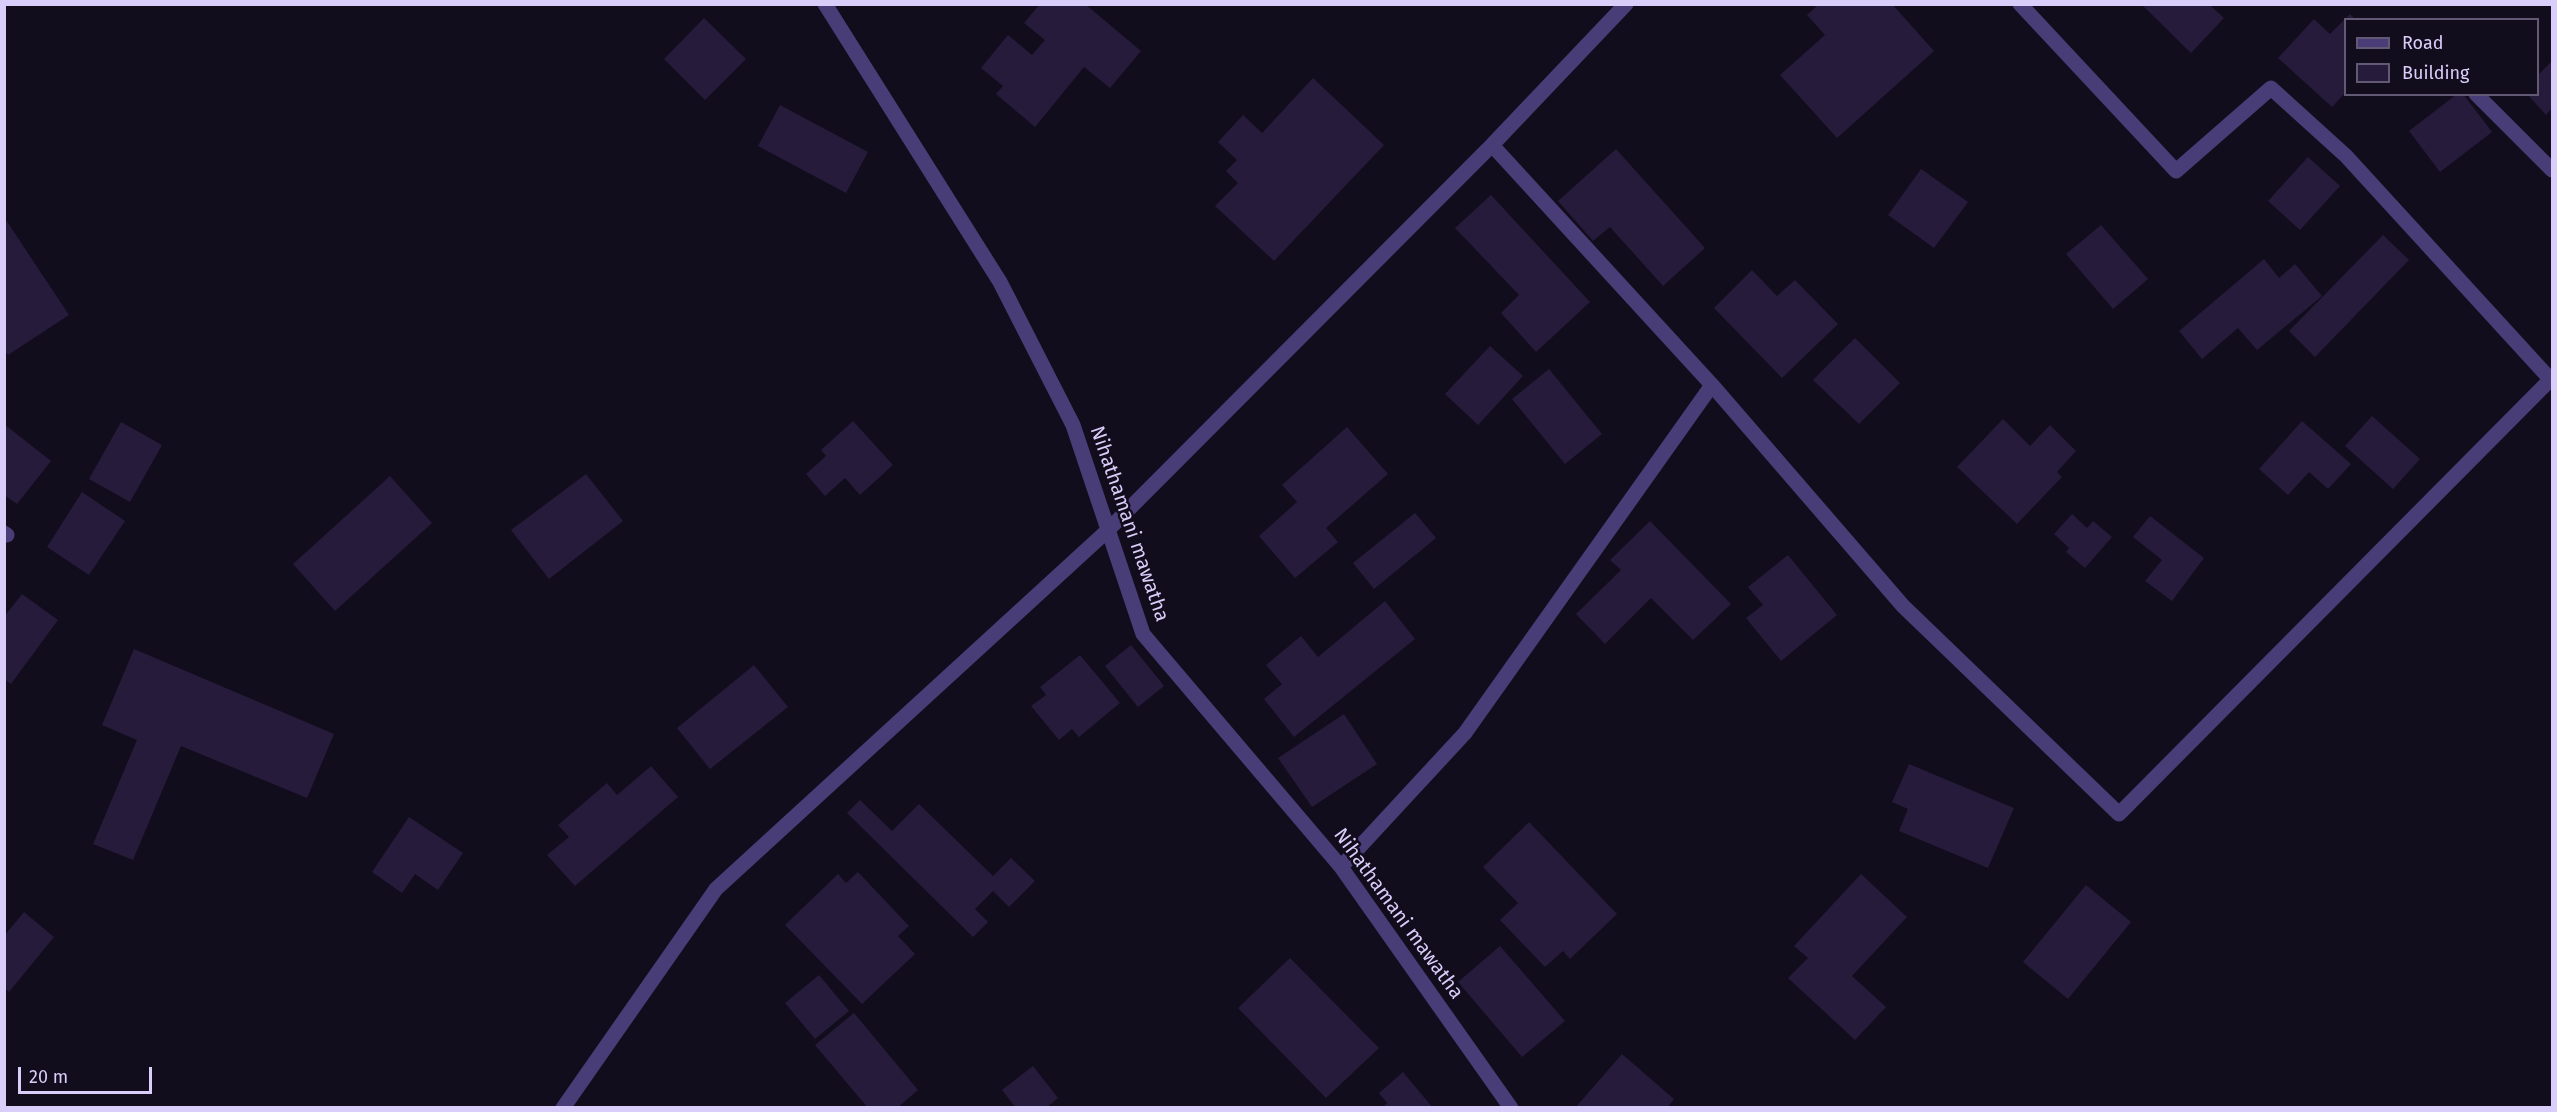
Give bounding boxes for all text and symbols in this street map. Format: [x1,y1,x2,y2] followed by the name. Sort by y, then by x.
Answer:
[2344,18,2539,96] legend
[2402,32,2444,54] text: Road
[2402,62,2469,84] text: Building
[1084,423,1174,625] street label: Nihathamani mawatha
[1328,824,1468,1004] street label: Nihathamani mawatha
[21,1055,154,1093] scale bar
[29,1066,68,1088] text: 20 m

